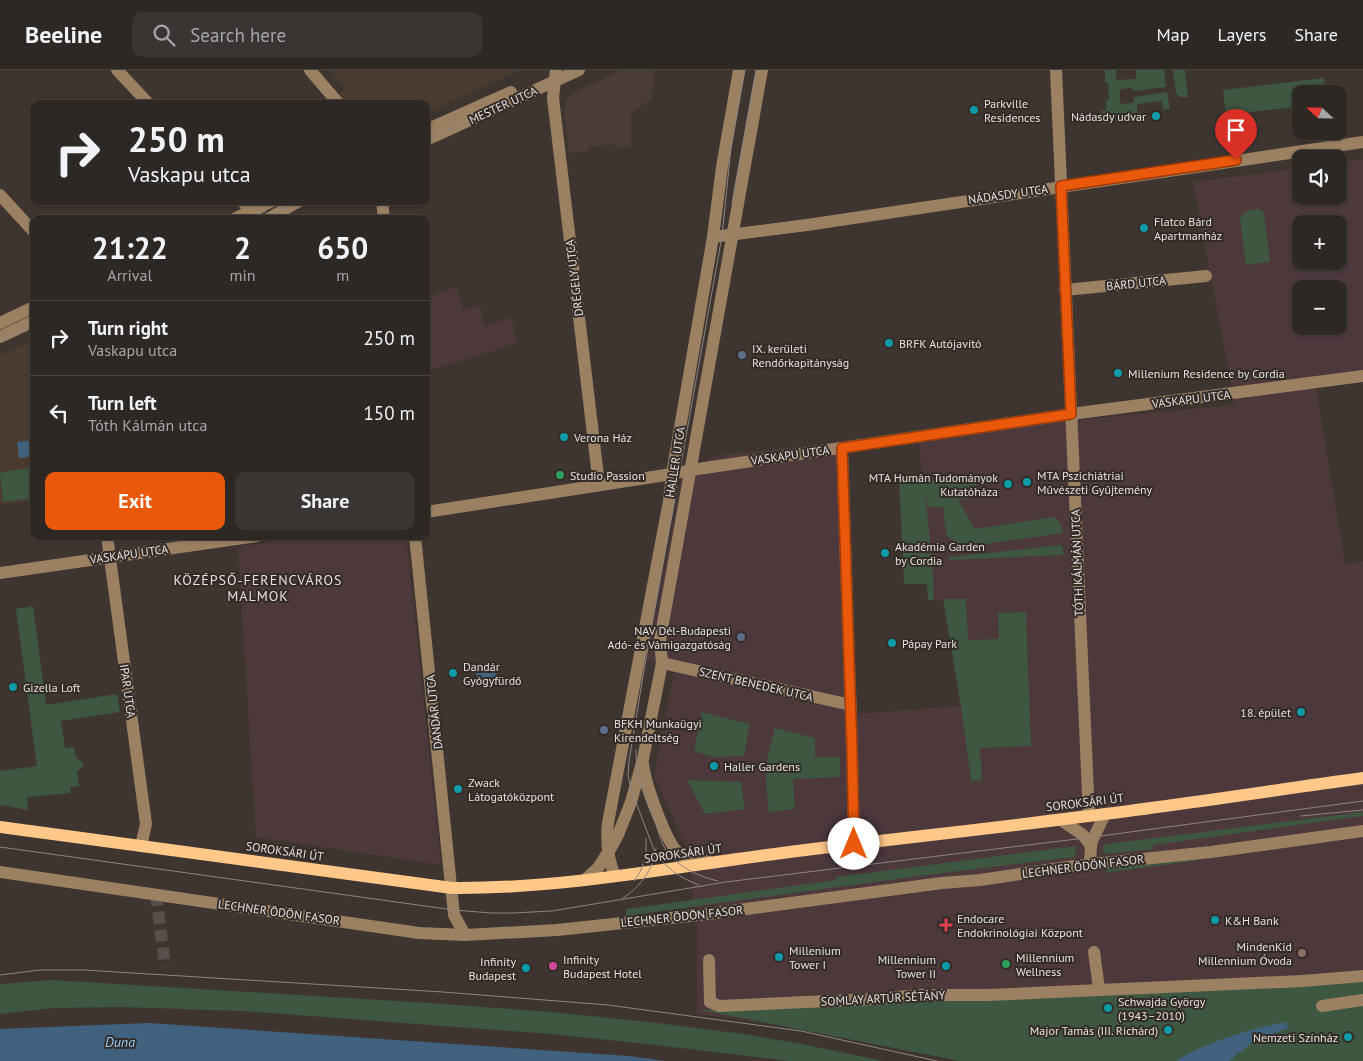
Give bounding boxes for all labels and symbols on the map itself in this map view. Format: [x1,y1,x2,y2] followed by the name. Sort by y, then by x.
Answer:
[467,83,539,127] street label: MESTER UTCA
[1292,85,1348,140] north arrow
[984,96,1040,125] place label: Parkville Residences
[968,104,980,116] marker: Parkville Residences
[1071,109,1146,124] place label: Nádasdy udvar
[1215,109,1257,160] pin
[1150,110,1162,122] marker: Nádasdy udvar
[967,181,1049,207] street label: NÁDASDY UTCA
[1154,214,1222,243] place label: Flatco Bárd Apartmanház
[1138,222,1150,234] marker: Flatco Bárd Apartmanház
[562,239,586,317] street label: DRÉGELY UTCA
[1106,272,1166,294] street label: BÁRD UTCA
[899,336,982,351] place label: BRFK Autójavító
[883,337,895,349] marker: BRFK Autójavító
[752,341,849,370] place label: IX. kerületi Rendőrkapitányság
[736,349,748,361] marker: IX. kerületi Rendőrkapitányság
[1128,366,1285,381] place label: Millenium Residence by Cordia
[1112,367,1124,379] marker: Millenium Residence by Cordia
[1150,387,1231,411] street label: VASKAPU UTCA
[662,425,688,499] street label: HALLER UTCA
[573,430,632,445] place label: Verona Ház
[558,431,570,443] marker: Verona Ház
[749,442,830,468] street label: VASKAPU UTCA
[570,468,645,483] place label: Studio Passion
[1037,468,1153,497] place label: MTA Pszichiátriai Művészeti Gyűjtemény
[554,469,566,481] marker: Studio Passion
[869,470,998,499] place label: MTA Humán Tudományok Kutatóháza
[1021,476,1033,488] marker: MTA Pszichiátriai Művészeti Gyűjtemény
[1002,478,1014,490] marker: MTA Humán Tudományok Kutatóháza
[1068,509,1086,617] street label: TÓTH KÁLMÁN UTCA
[895,539,985,568] place label: Akadémia Garden by Cordia
[88,541,169,567] street label: VASKAPU UTCA
[879,547,891,559] marker: Akadémia Garden by Cordia
[174,571,342,605] district label: KÖZÉPSŐ-FERENCVÁROS MALMOK
[608,623,731,652] place label: NAV Dél-Budapesti Adó- és Vámigazgatóság
[735,631,747,643] marker: NAV Dél-Budapesti Adó- és Vámigazgatóság
[902,636,957,651] place label: Pápay Park
[886,637,898,649] marker: Pápay Park
[463,659,522,688] place label: Dandár Gyógyfürdő
[117,663,139,719] street label: IPAR UTCA
[697,664,815,704] street label: SZENT BENEDEK UTCA
[447,667,459,679] marker: Dandár Gyógyfürdő
[423,674,445,750] street label: DANDÁR UTCA
[23,680,80,695] place label: Gizella Loft
[7,681,19,693] marker: Gizella Loft
[1240,705,1291,720] place label: 18. épület
[1295,706,1307,718] marker: 18. épület
[614,716,702,745] place label: BFKH Munkaügyi Kirendeltség
[598,724,610,736] marker: BFKH Munkaügyi Kirendeltség
[724,759,800,774] place label: Haller Gardens
[708,760,720,772] marker: Haller Gardens
[468,775,554,804] place label: Zwack Látogatóközpont
[452,783,464,795] marker: Zwack Látogatóközpont
[1045,790,1125,814] street label: SOROKSÁRI ÚT
[827,817,879,869] position arrow
[245,838,325,864] street label: SOROKSÁRI ÚT
[643,840,723,866] street label: SOROKSÁRI ÚT
[1021,851,1145,881] street label: LECHNER ÖDÖN FASOR
[217,896,341,928] street label: LECHNER ÖDÖN FASOR
[620,902,744,930] street label: LECHNER ÖDÖN FASOR
[957,911,1083,940] place label: Endocare Endokrinológiai Központ
[1225,913,1279,928] place label: K&H Bank
[1209,914,1221,926] marker: K&H Bank
[939,918,953,932] marker: Endocare Endokrinológiai Központ
[1198,939,1292,968] place label: MindenKid Millennium Óvoda
[789,943,841,972] place label: Millenium Tower I
[1296,947,1308,959] marker: MindenKid Millennium Óvoda
[1016,950,1074,979] place label: Millennium Wellness
[773,951,785,963] marker: Millenium Tower I
[563,952,642,981] place label: Infinity Budapest Hotel
[878,952,936,981] place label: Millennium Tower II
[468,954,516,983] place label: Infinity Budapest
[1000,958,1012,970] marker: Millennium Wellness
[547,960,559,972] marker: Infinity Budapest Hotel
[940,960,952,972] marker: Millennium Tower II
[520,962,532,974] marker: Infinity Budapest
[820,987,946,1009] street label: SOMLAY ARTÚR SÉTÁNY
[1118,994,1206,1023] place label: Schwajda György (1943–2010)
[1102,1002,1114,1014] marker: Schwajda György (1943–2010)
[1030,1023,1158,1038] place label: Major Tamás (III. Richárd)
[1162,1024,1174,1036] marker: Major Tamás (III. Richárd)
[1253,1030,1338,1045] place label: Nemzeti Színház
[1342,1031,1354,1043] marker: Nemzeti Színház
[105,1033,135,1051] water label: Duna

